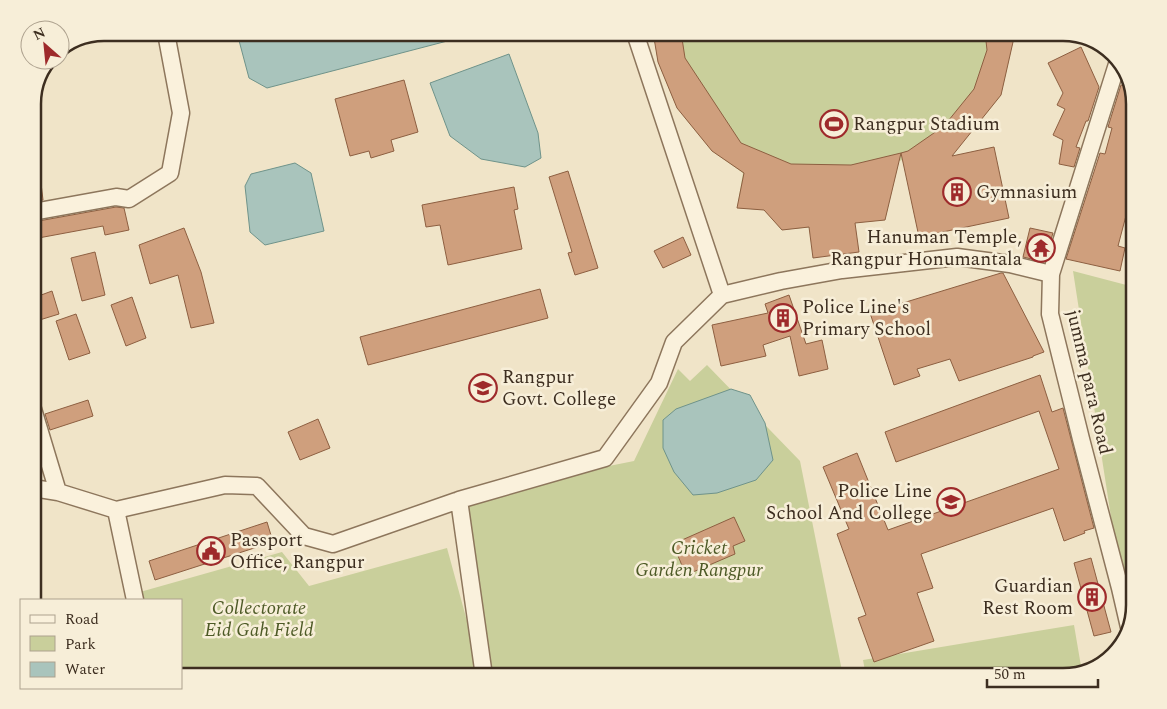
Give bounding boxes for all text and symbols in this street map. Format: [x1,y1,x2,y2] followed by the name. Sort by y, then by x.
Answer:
[20,20,70,70] north arrow
[29,22,49,46] text: N
[819,109,849,139] sports icon: Rangpur Stadium
[853,110,1000,139] place label: Rangpur Stadium
[942,177,972,207] building icon: Gymnasium
[976,178,1077,207] place label: Gymnasium
[830,223,1023,274] place label: Hanuman Temple, Rangpur Honumantala
[1026,233,1056,263] temple icon: Hanuman Temple, Rangpur Honumantala
[802,293,931,344] place label: Police Line's Primary School
[768,303,798,333] building icon: Police Line's Primary School
[1058,307,1120,457] street label: jumma para Road
[502,363,616,414] place label: Rangpur Govt. College
[468,373,498,403] school or university icon: Rangpur Govt. College
[766,477,932,528] place label: Police Line School And College
[936,487,966,517] school or university icon: Police Line School And College
[230,526,365,577] place label: Passport Office, Rangpur
[635,534,763,585] park label: Cricket Garden Rangpur
[196,536,226,566] public building icon: Passport Office, Rangpur
[982,572,1073,623] place label: Guardian Rest Room
[1077,582,1107,612] building icon: Guardian Rest Room
[205,594,314,645] park label: Collectorate Eid Gah Field
[20,599,182,689] legend
[65,608,99,631] text: Road
[65,633,96,656] text: Park
[987,656,1098,688] scale bar
[65,658,105,681] text: Water
[994,663,1026,686] text: 50 m

